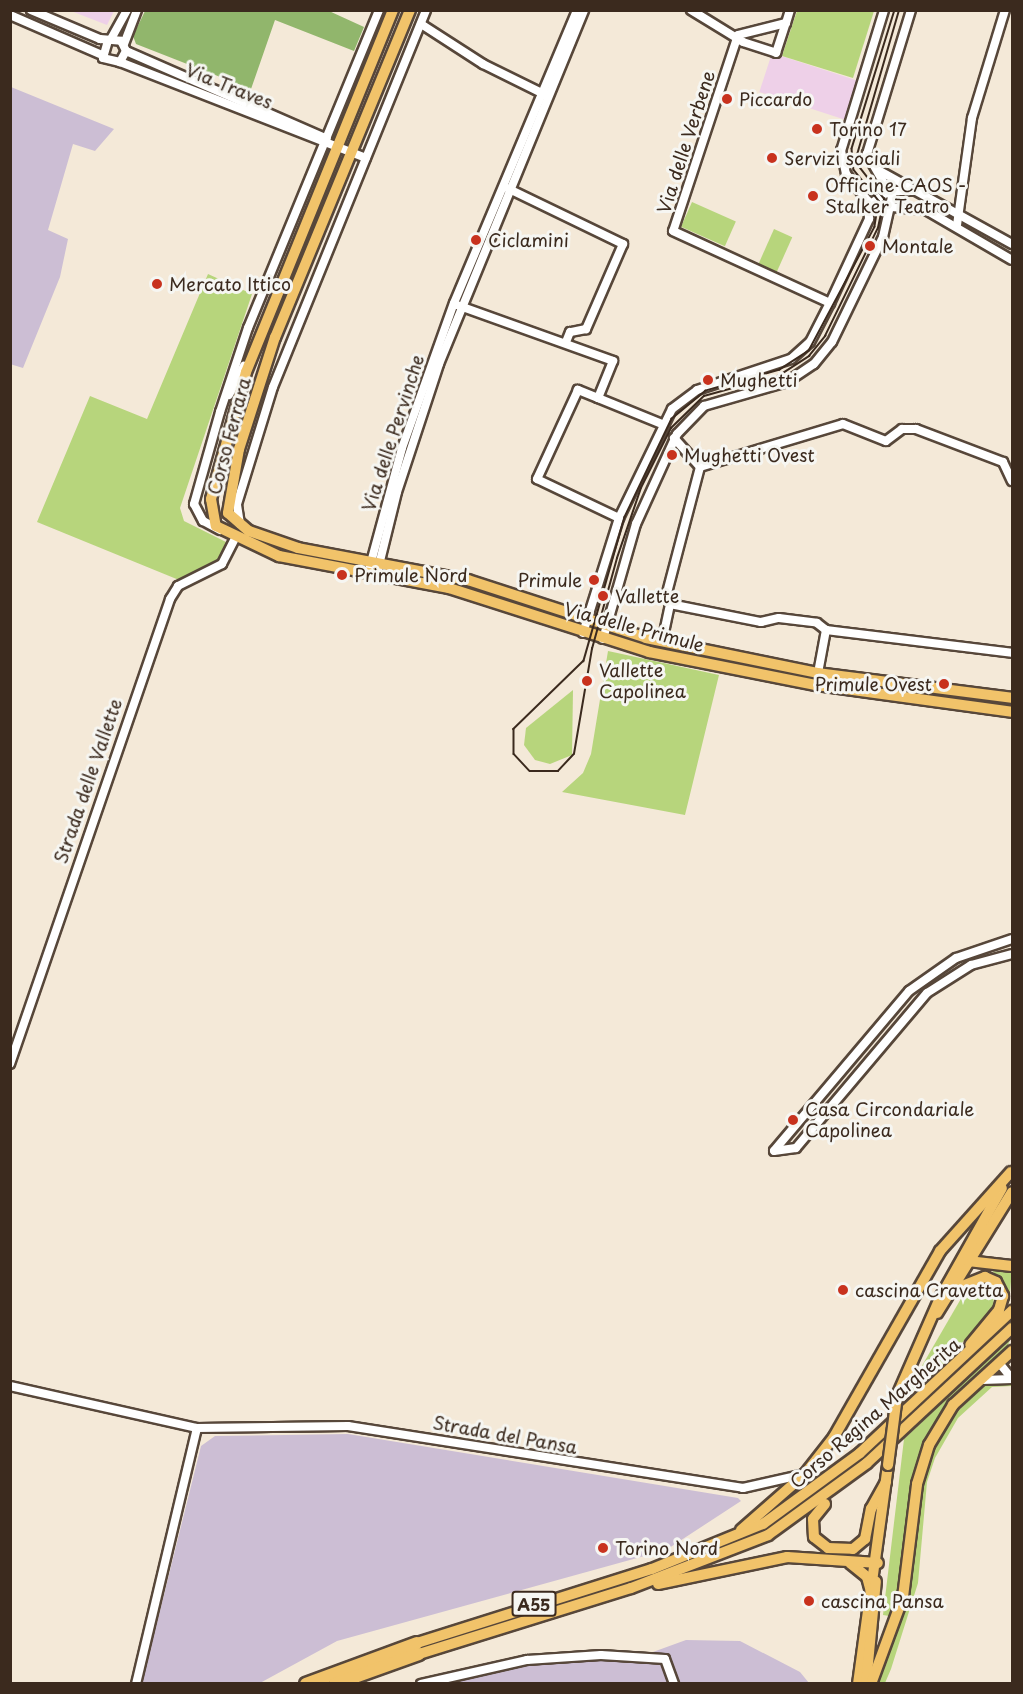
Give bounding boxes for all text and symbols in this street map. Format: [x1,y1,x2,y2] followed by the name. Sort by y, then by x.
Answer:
[183,59,275,113] street label: Via Traves
[653,68,719,216] street label: Via delle Verbene
[739,88,812,110] place label: Piccardo
[720,92,734,106] marker: Piccardo
[829,118,906,140] place label: Torino 17
[810,122,824,136] marker: Torino 17
[784,147,901,169] place label: Servizi sociali
[765,151,779,165] marker: Servizi sociali
[825,175,967,218] place label: Officine CAOS - Stalker Teatro
[806,189,820,203] marker: Officine CAOS - Stalker Teatro
[488,229,569,251] place label: Ciclamini
[469,233,483,247] marker: Ciclamini
[882,235,954,257] place label: Montale
[863,239,877,253] marker: Montale
[169,273,291,295] place label: Mercato Ittico
[150,277,164,291] marker: Mercato Ittico
[358,352,428,514] street label: Via delle Pervinche
[720,369,798,391] place label: Mughetti
[701,373,715,387] marker: Mughetti
[203,375,255,497] street label: Corso Ferrara
[684,444,815,466] place label: Mughetti Ovest
[665,448,679,462] marker: Mughetti Ovest
[354,564,468,586] place label: Primule Nord
[335,568,349,582] marker: Primule Nord
[517,569,582,591] place label: Primule
[587,573,601,587] marker: Primule
[615,585,679,607] place label: Vallette
[596,589,610,603] marker: Vallette
[562,598,706,656] street label: Via delle Primule
[599,660,686,702] place label: Vallette Capolinea
[814,673,932,695] place label: Primule Ovest
[580,674,594,688] marker: Vallette Capolinea
[937,677,951,691] marker: Primule Ovest
[49,695,127,867] street label: Strada delle Vallette
[805,1099,974,1142] place label: Casa Circondariale Capolinea
[786,1113,800,1127] marker: Casa Circondariale Capolinea
[855,1279,1004,1301] place label: cascina Cravetta
[836,1283,850,1297] marker: cascina Cravetta
[786,1334,964,1492] street label: Corso Regina Margherita
[431,1412,579,1458] street label: Strada del Pansa
[615,1537,718,1559] place label: Torino Nord
[596,1541,610,1555] marker: Torino Nord
[821,1590,944,1612] place label: cascina Pansa
[512,1591,556,1617] road number: A55
[802,1594,816,1608] marker: cascina Pansa

